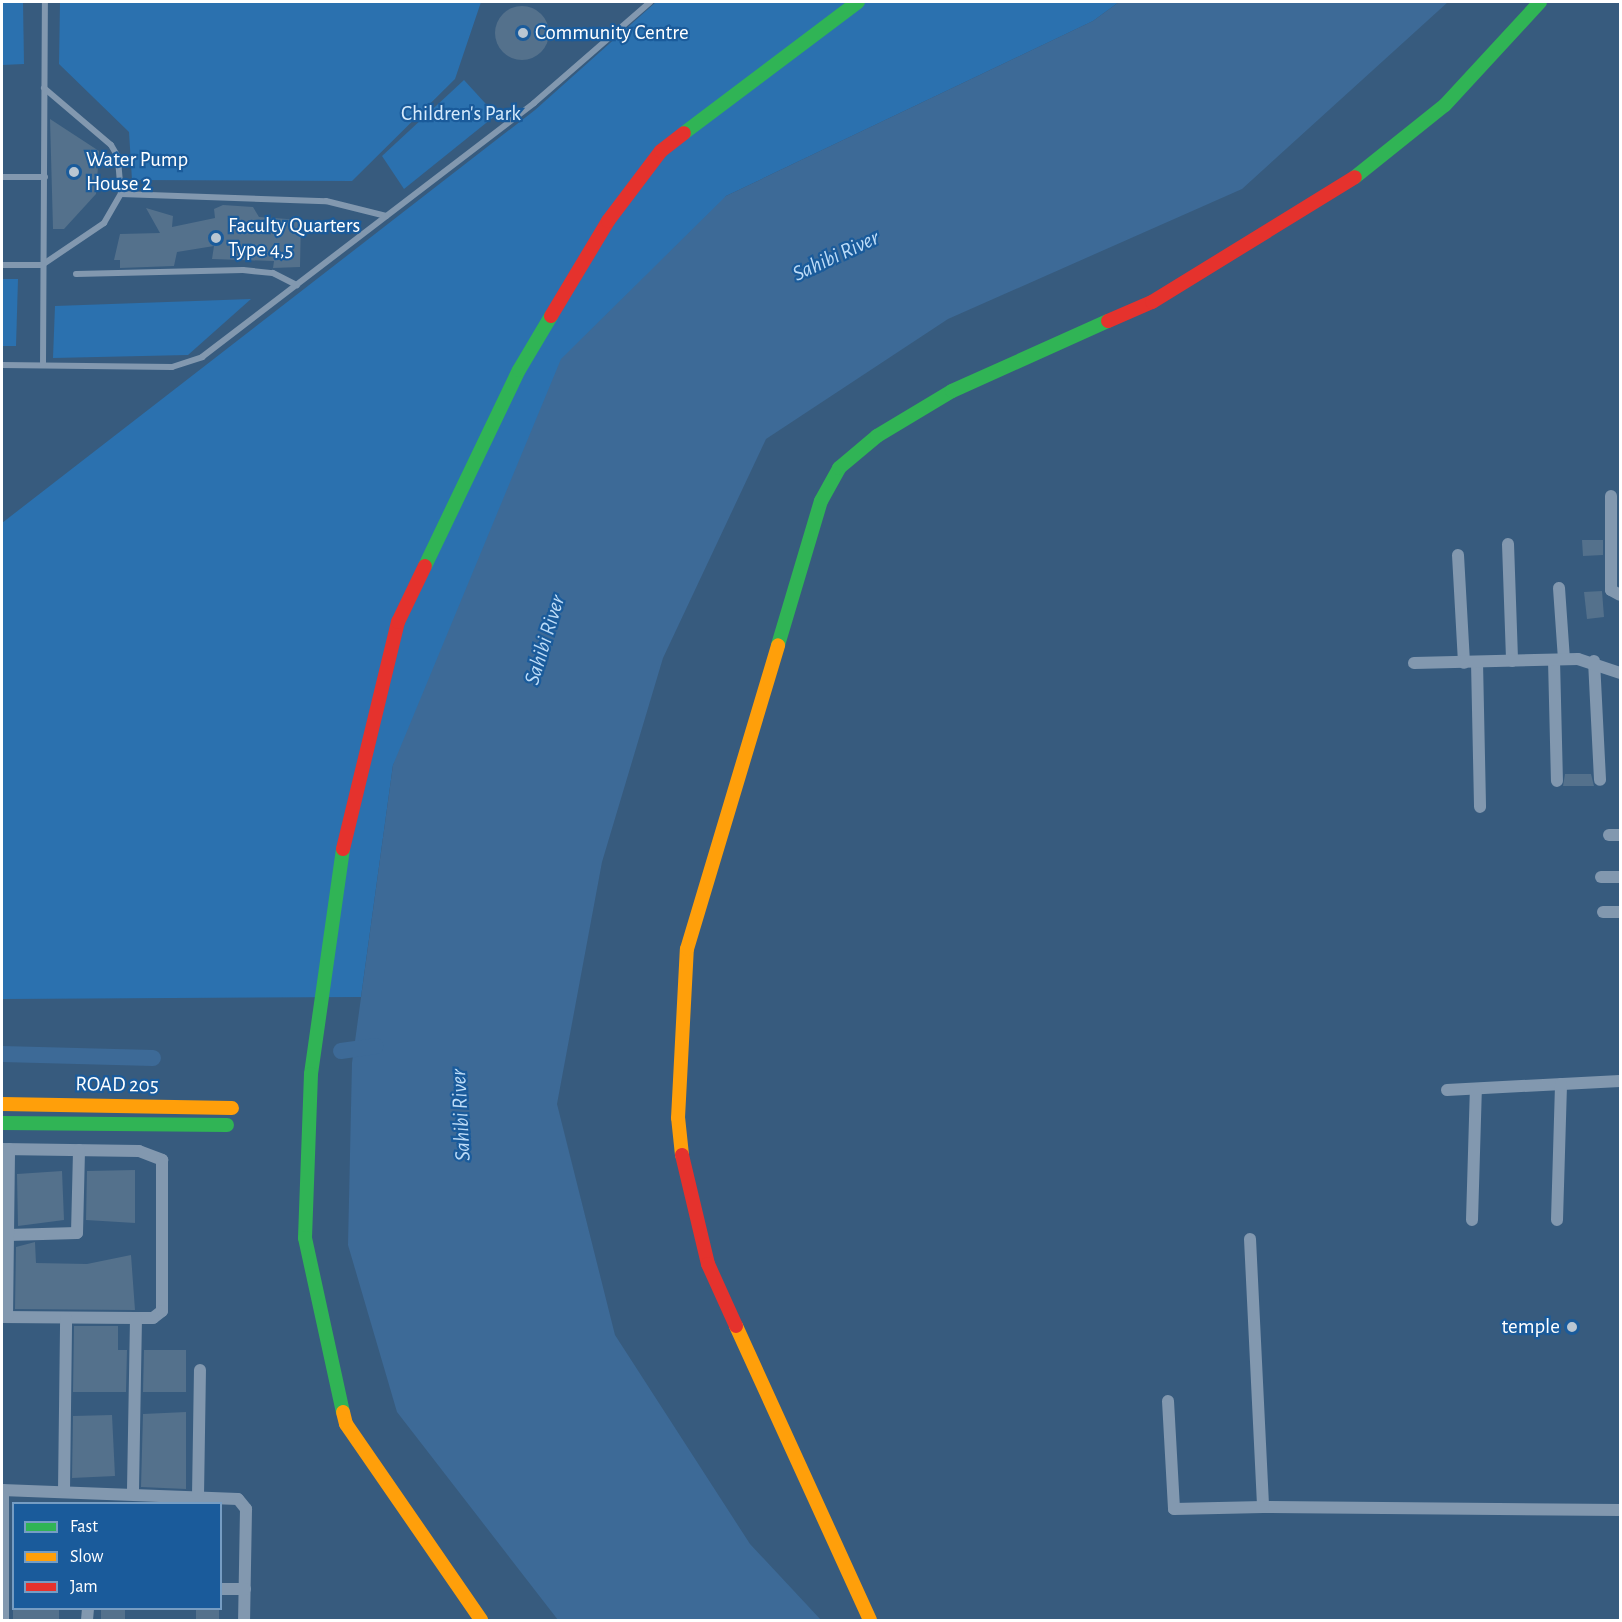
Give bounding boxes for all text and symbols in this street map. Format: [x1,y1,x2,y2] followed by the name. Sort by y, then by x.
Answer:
[535,20,689,46] place label: Community Centre
[516,26,530,40] marker: Community Centre
[401,101,521,127] park label: Children's Park
[86,147,188,197] place label: Water Pump House 2
[67,165,81,179] marker: Water Pump House 2
[228,213,360,263] place label: Faculty Quarters Type 4,5
[789,224,883,288] water label: Sahibi River
[209,231,223,245] marker: Faculty Quarters Type 4,5
[519,592,571,688] water label: Sahibi River
[445,1068,477,1162] water label: Sahibi River
[75,1072,159,1098] street label: ROAD 205
[1502,1314,1560,1340] place label: temple
[1565,1320,1579,1334] marker: temple
[12,1502,222,1610] legend
[70,1518,98,1536] text: Fast
[70,1548,103,1566] text: Slow
[70,1578,98,1596] text: Jam

